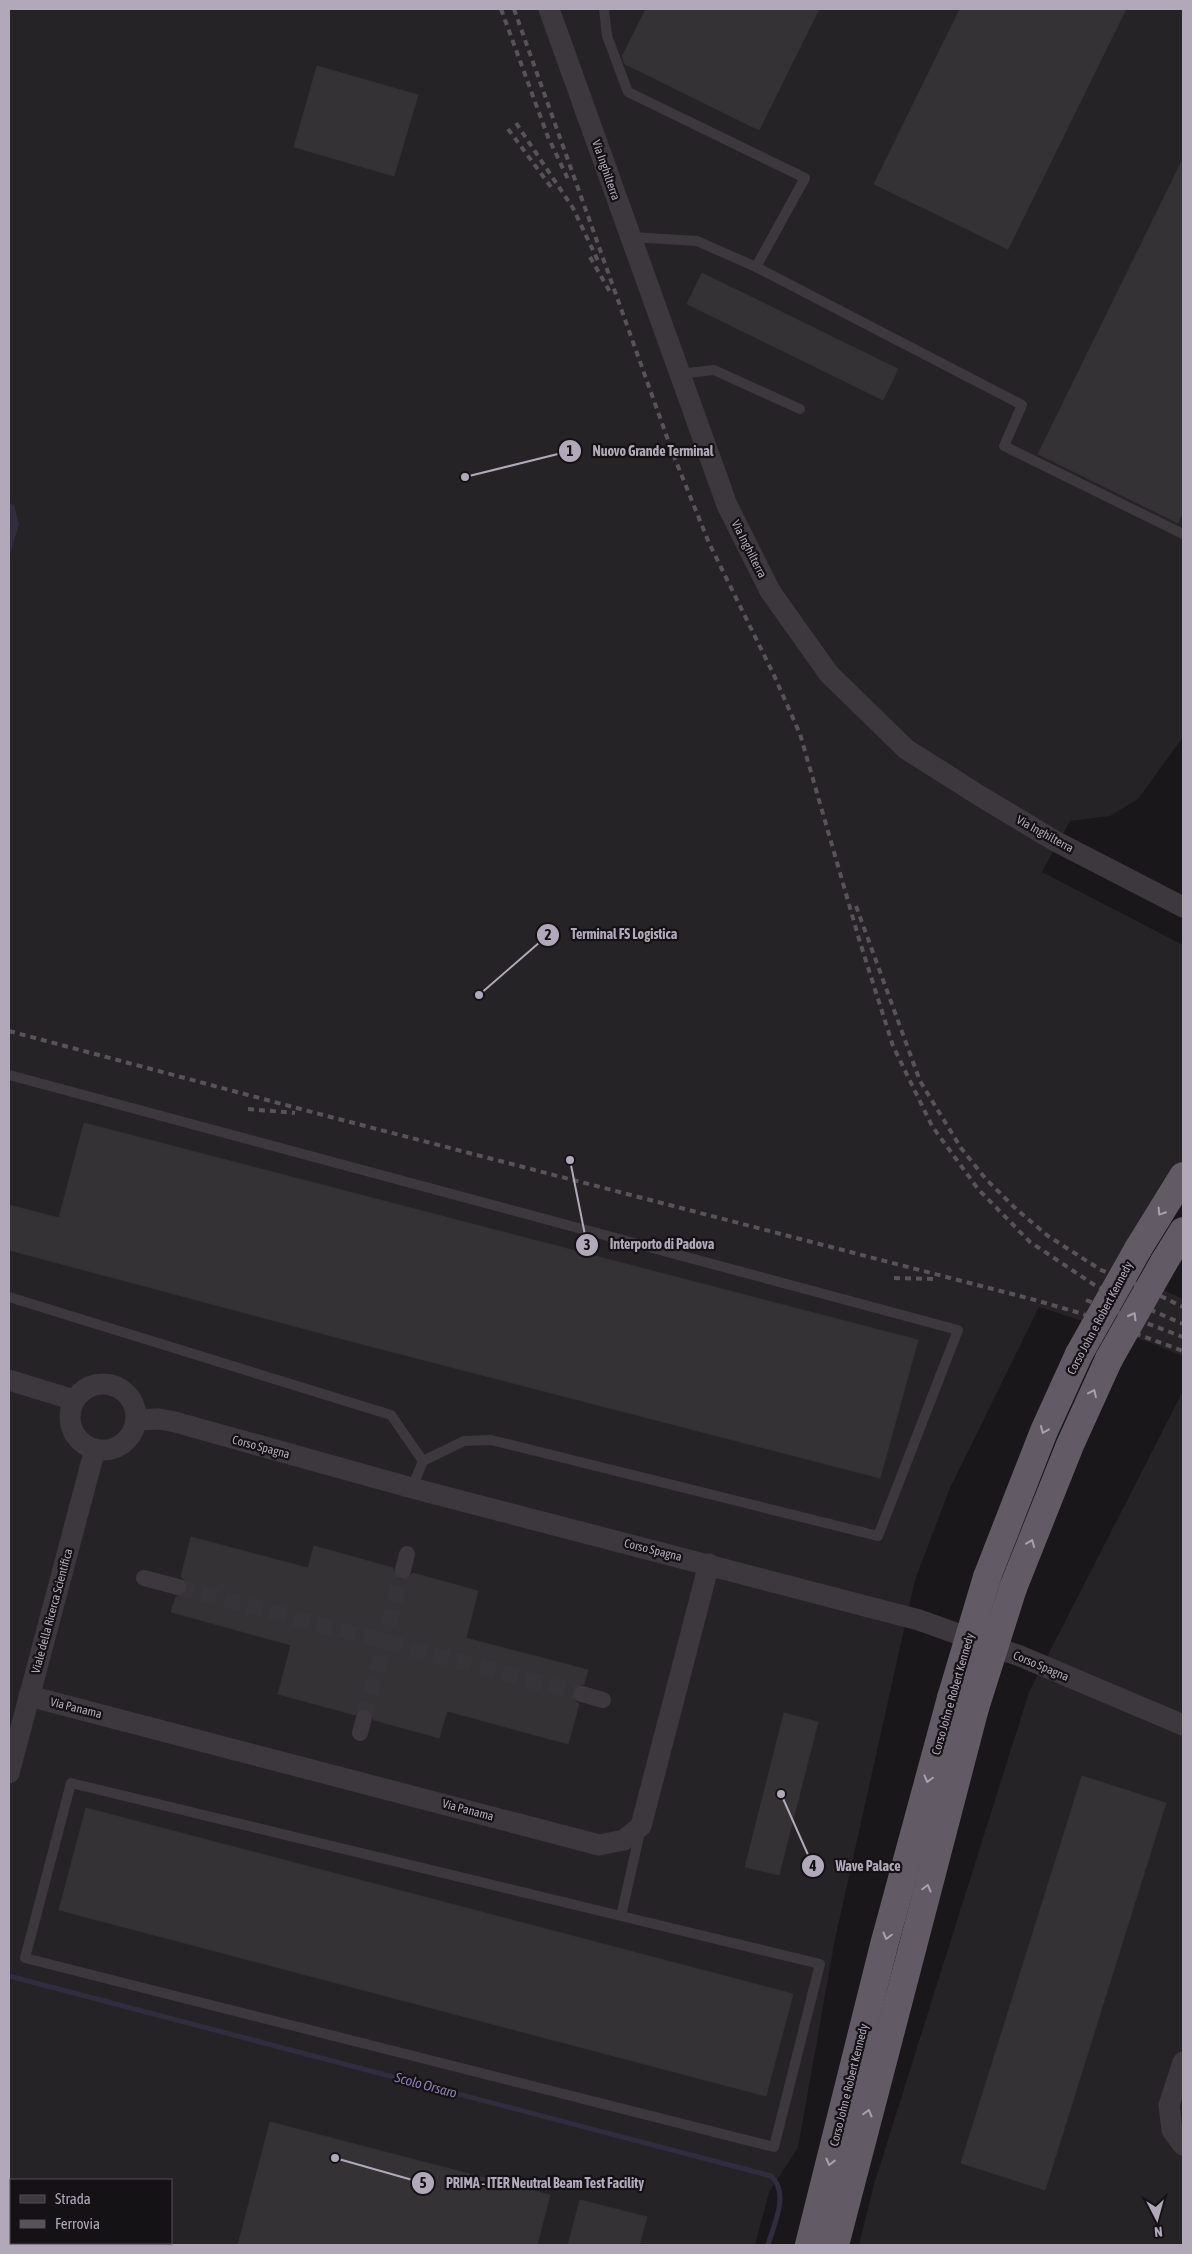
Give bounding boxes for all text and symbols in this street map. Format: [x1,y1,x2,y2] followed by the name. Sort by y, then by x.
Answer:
[589,138,623,202] street label: Via Inghilterra
[558,436,724,465] callout: Nuovo Grande Terminal
[566,442,574,459] text: 1
[592,443,714,459] text: Nuovo Grande Terminal
[728,518,770,580] street label: Via Inghilterra
[1014,813,1076,855] street label: Via Inghilterra
[535,920,687,949] callout: Terminal FS Logistica
[544,926,552,943] text: 2
[571,926,678,942] text: Terminal FS Logistica
[1157,1207,1167,1216] one-way arrow
[575,1230,724,1259] callout: Interporto di Padova
[583,1236,591,1253] text: 3
[610,1236,715,1252] text: Interporto di Padova
[1064,1259,1136,1377] street label: Corso John e Robert Kennedy
[1126,1312,1136,1321] one-way arrow
[1087,1389,1098,1398] one-way arrow
[1040,1425,1051,1434] one-way arrow
[231,1433,291,1461] street label: Corso Spagna
[623,1536,683,1564] street label: Corso Spagna
[1024,1539,1035,1548] one-way arrow
[29,1547,75,1675] street label: Viale della Ricerca Scientifica
[929,1631,977,1756] street label: Corso John e Robert Kennedy
[1011,1648,1071,1684] street label: Corso Spagna
[49,1695,103,1721] street label: Via Panama
[924,1774,934,1783] one-way arrow
[441,1796,495,1824] street label: Via Panama
[801,1851,911,1880] callout: Wave Palace
[808,1857,817,1874] text: 4
[835,1858,901,1874] text: Wave Palace
[922,1885,932,1893] one-way arrow
[882,1931,892,1940] one-way arrow
[827,2022,871,2148] street label: Corso John e Robert Kennedy
[392,2069,459,2101] water label: Scolo Orsaro
[862,2109,873,2118] one-way arrow
[825,2157,836,2166] one-way arrow
[411,2169,654,2198] callout: PRIMA - ITER Neutral Beam Test Facility
[419,2174,427,2191] text: 5
[446,2175,644,2191] text: PRIMA - ITER Neutral Beam Test Facility
[10,2179,172,2244] legend
[55,2190,91,2207] text: Strada
[1132,2194,1182,2244] north arrow
[55,2215,100,2232] text: Ferrovia
[1153,2224,1163,2240] text: N

